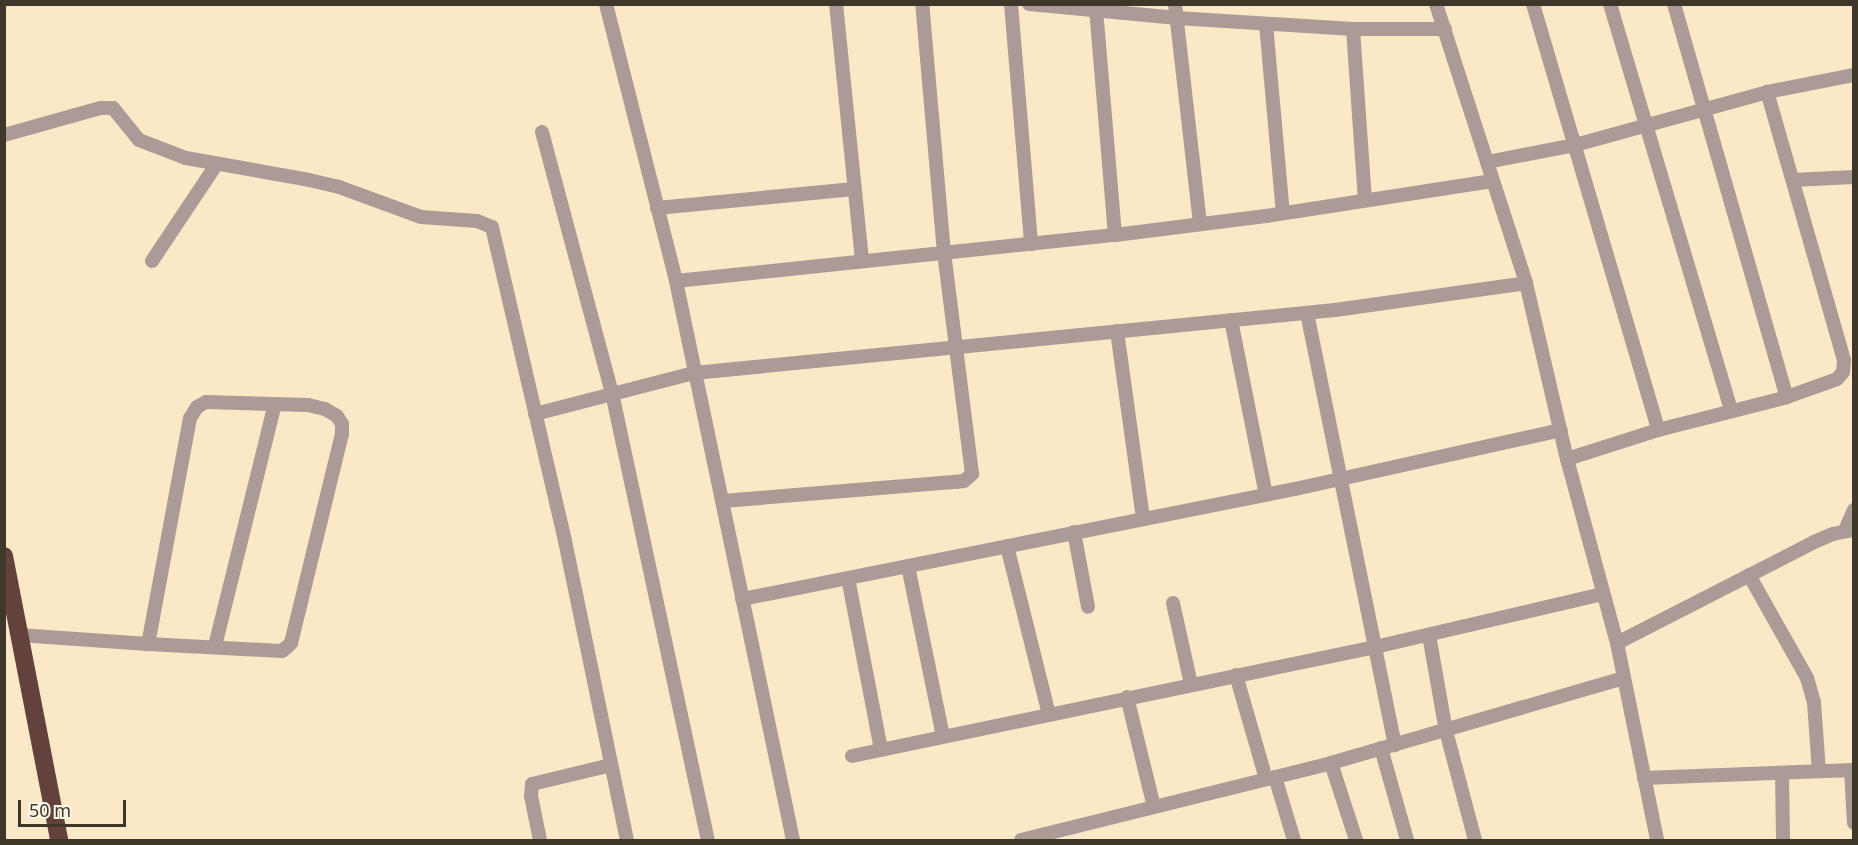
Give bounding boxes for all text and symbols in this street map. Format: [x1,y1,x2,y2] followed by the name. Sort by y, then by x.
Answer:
[21,788,129,826] scale bar
[29,798,71,822] text: 50 m

